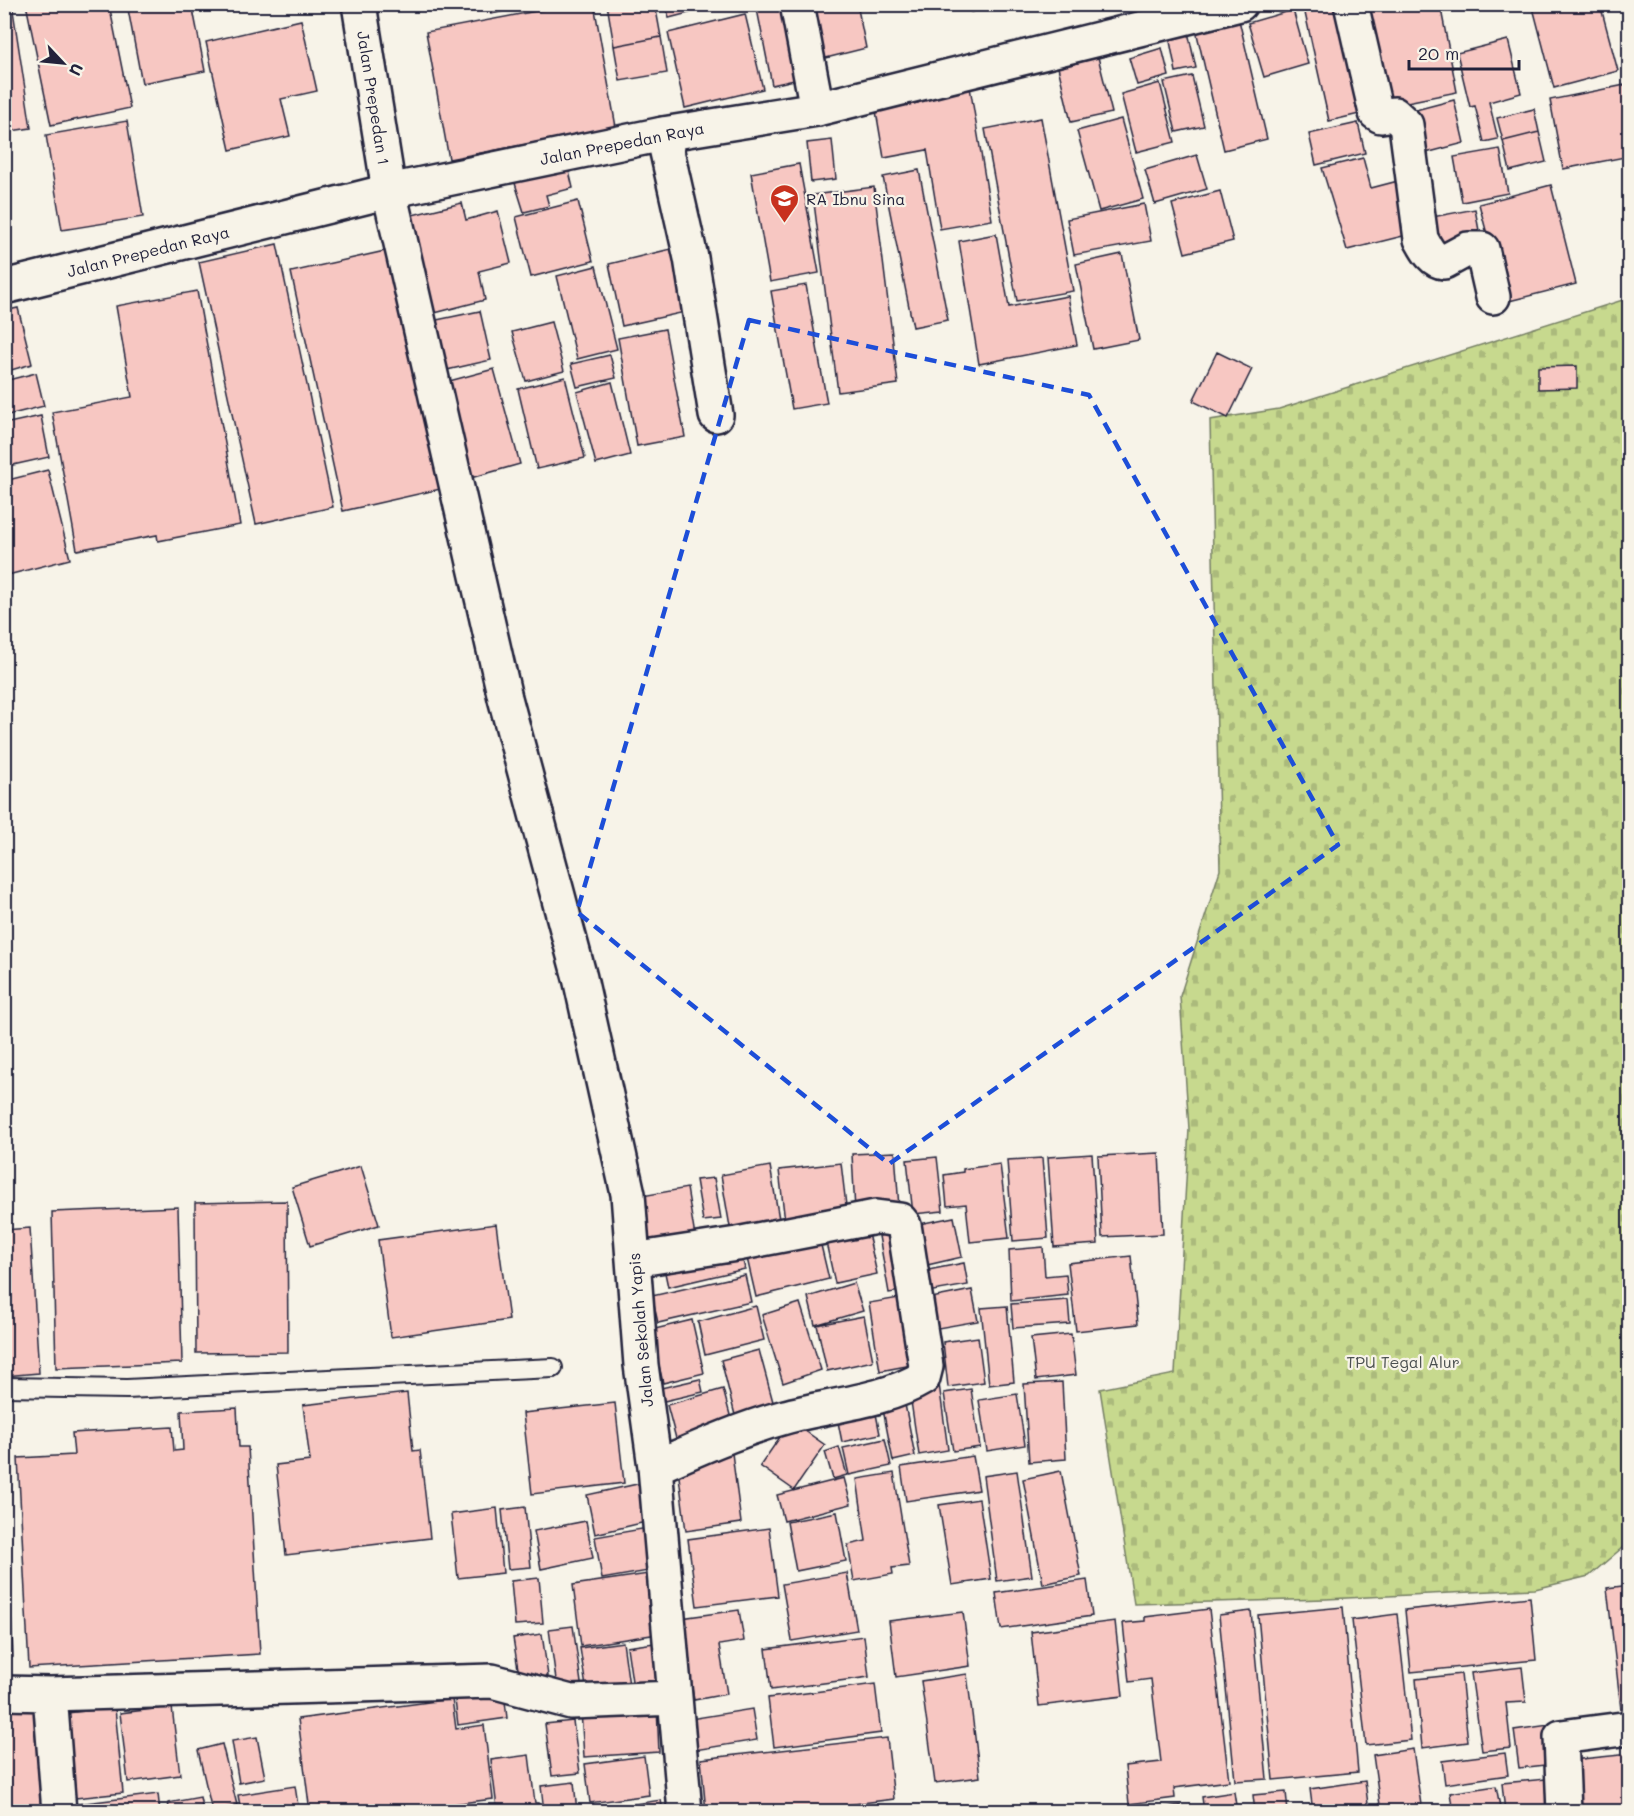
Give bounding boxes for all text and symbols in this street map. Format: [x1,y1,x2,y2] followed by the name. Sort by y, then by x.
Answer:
[353,29,395,167] street label: Jalan Prepedan 1
[33,33,93,93] north arrow
[1409,33,1518,71] scale bar
[1418,41,1459,65] text: 20 m
[65,60,89,79] text: U
[538,117,706,169] street label: Jalan Prepedan Raya
[769,182,801,224] school or university icon: RA Ibnu Sina
[806,188,905,209] place label: RA Ibnu Sina
[65,221,232,281] street label: Jalan Prepedan Raya
[623,1252,657,1408] street label: Jalan Sekolah Yapis
[1346,1351,1460,1372] park label: TPU Tegal Alur

